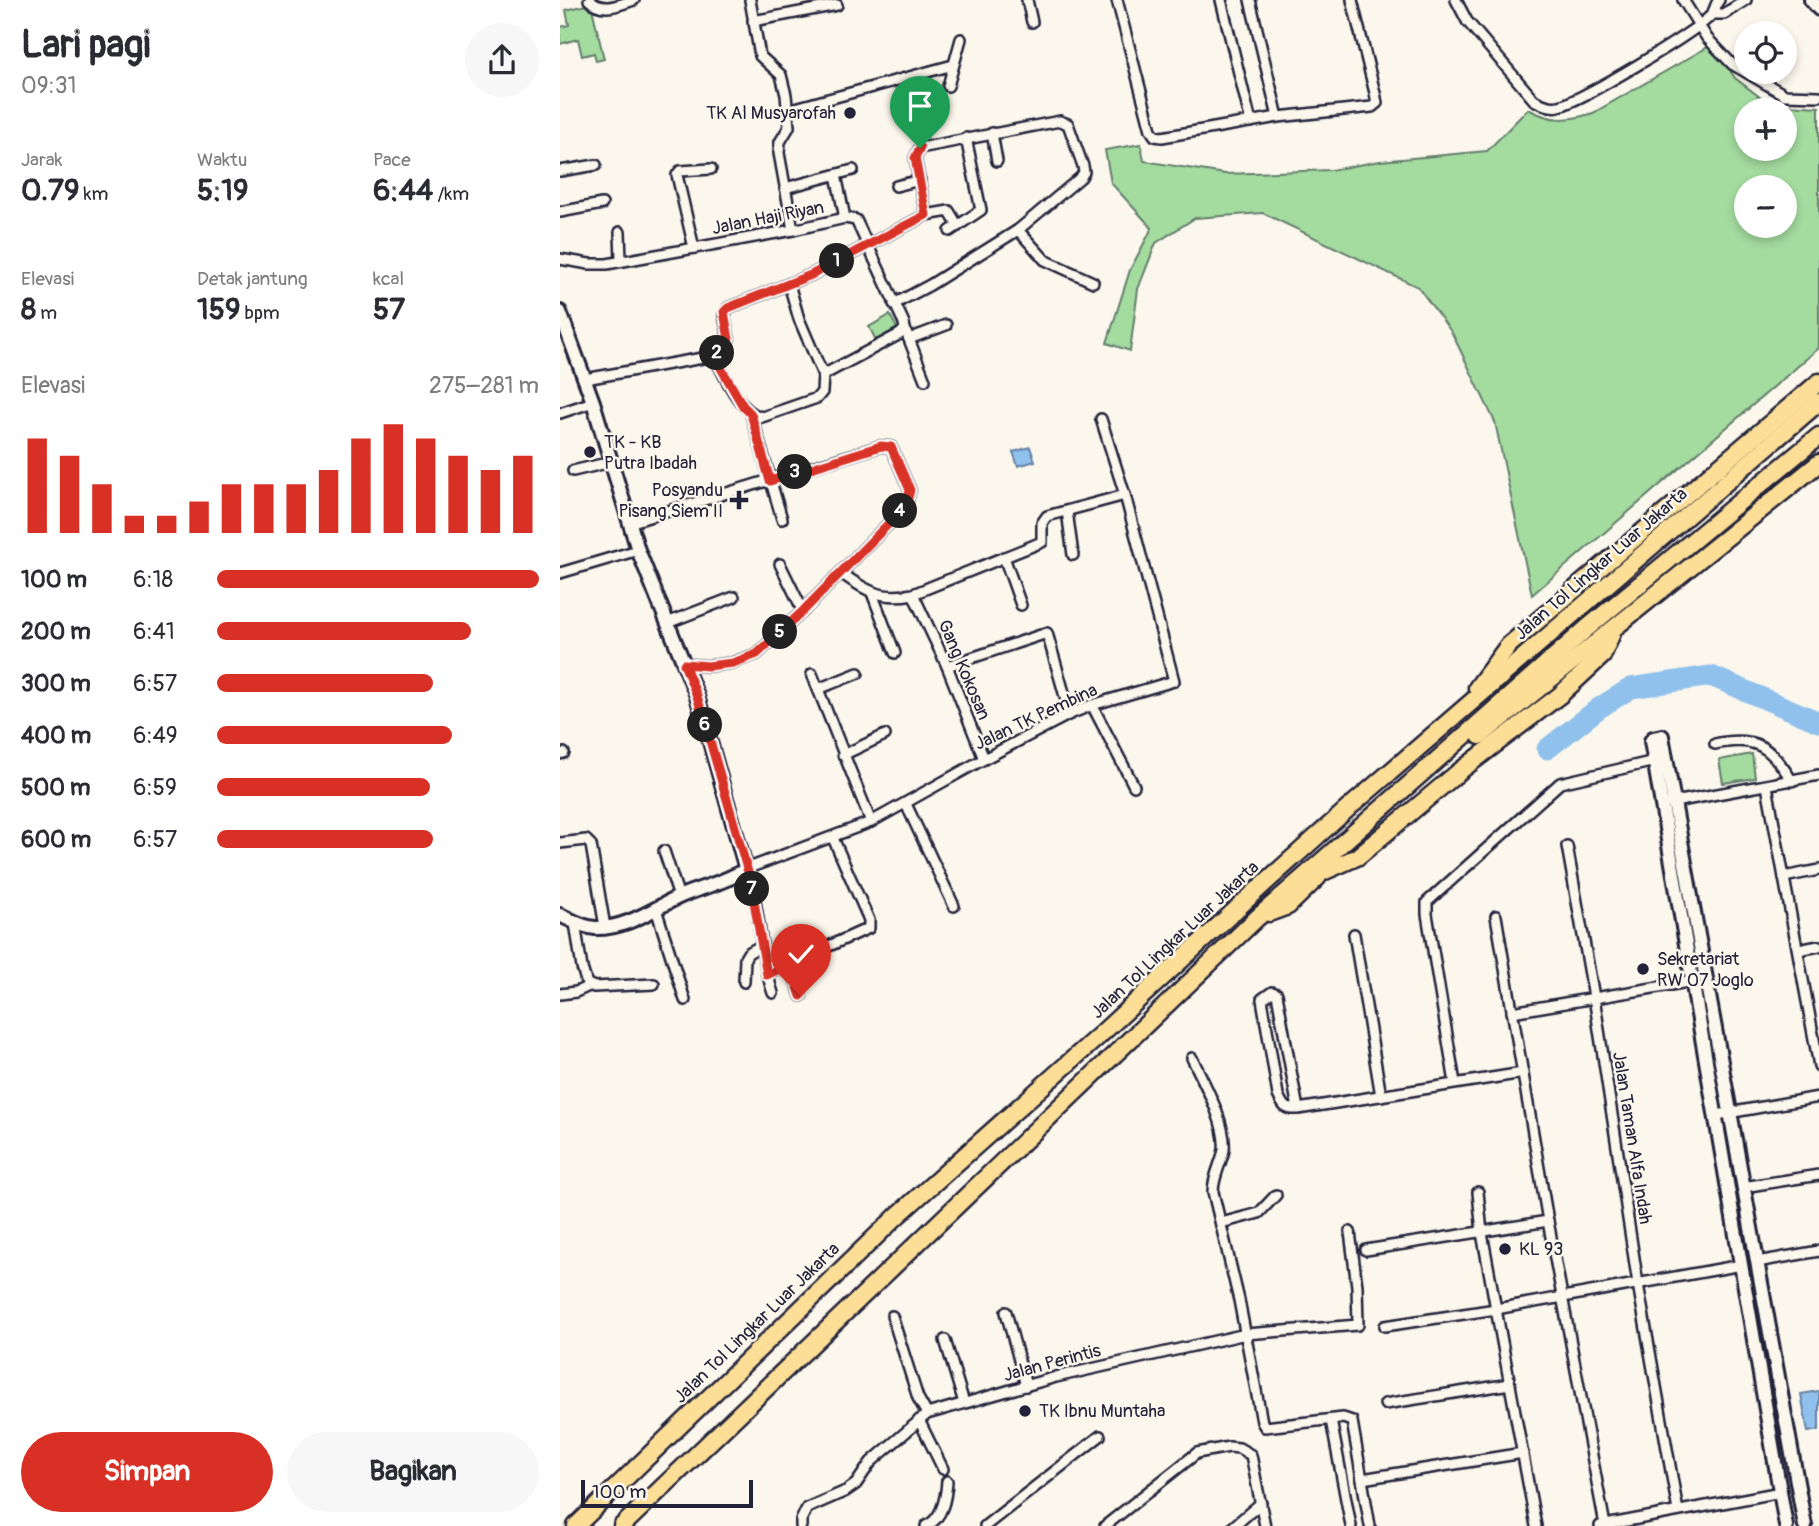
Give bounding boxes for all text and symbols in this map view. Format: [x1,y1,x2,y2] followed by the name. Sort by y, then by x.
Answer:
[21,21,150,69] text: Lari pagi
[1734,21,1797,238] map controls
[1734,21,1797,84] button: locate
[465,23,539,97] button: share
[21,71,77,100] text: 09:31
[890,76,950,148] pin
[901,87,939,125] icon: arrive
[1734,98,1797,161] button: +
[706,102,836,125] place label: TK Al Musyarofah
[842,105,858,121] marker: TK Al Musyarofah
[21,148,62,172] text: Jarak
[197,148,247,172] text: Waktu
[373,148,411,172] text: Pace
[21,172,79,209] text: 0.79
[197,172,248,209] text: 5:19
[373,172,433,209] text: 6:44
[1734,175,1797,238] button: −
[79,182,108,206] text: km
[433,182,469,206] text: /km
[710,196,826,240] street label: Jalan Haji Riyan
[820,244,854,278] pin: 1
[833,248,840,272] text: 1
[21,267,74,291] text: Elevasi
[197,267,308,291] text: Detak jantung
[373,267,404,291] text: kcal
[21,291,36,328] text: 8
[197,291,240,328] text: 159
[373,291,405,328] text: 57
[36,301,57,325] text: m
[240,301,280,325] text: bpm
[700,336,734,370] pin: 2
[711,340,722,364] text: 2
[21,371,85,400] text: Elevasi
[429,371,539,400] text: 275–281 m
[604,431,697,475] place label: TK - KB Putra Ibadah
[582,444,598,460] marker: TK - KB Putra Ibadah
[778,454,812,490] pin: 3
[789,459,800,483] text: 3
[618,479,723,523] place label: Posyandu Pisang Siem II
[1510,483,1692,645] street label: Jalan Tol Lingkar Luar Jakarta
[729,490,749,510] marker: Posyandu Pisang Siem II
[882,494,918,528] pin: 4
[894,498,905,522] text: 4
[21,565,87,594] text: 100 m
[133,565,173,594] text: 6:18
[762,614,798,650] pin: 5
[933,616,995,724] street label: Gang Kokosan
[21,617,91,646] text: 200 m
[133,617,175,646] text: 6:41
[774,619,785,643] text: 5
[21,669,91,698] text: 300 m
[133,669,177,698] text: 6:57
[971,678,1101,756] street label: Jalan TK Pembina
[688,708,722,742] pin: 6
[699,712,710,736] text: 6
[21,721,91,750] text: 400 m
[133,721,178,750] text: 6:49
[21,773,90,802] text: 500 m
[133,773,177,802] text: 6:59
[21,825,91,854] text: 600 m
[133,825,177,854] text: 6:57
[1086,856,1264,1024] street label: Jalan Tol Lingkar Luar Jakarta
[734,872,770,906] pin: 7
[746,876,757,900] text: 7
[771,924,831,996] pin
[782,935,820,973] icon: check
[1657,948,1754,992] place label: Sekretariat RW 07 Joglo
[1635,961,1651,977] marker: Sekretariat RW 07 Joglo
[1607,1050,1657,1226] street label: Jalan Taman Alfa Indah
[669,1238,845,1408] street label: Jalan Tol Lingkar Luar Jakarta
[1519,1238,1563,1261] place label: KL 93
[1497,1241,1513,1257] marker: KL 93
[1001,1339,1103,1387] street label: Jalan Perintis
[1039,1400,1165,1423] place label: TK Ibnu Muntaha
[1017,1403,1033,1419] marker: TK Ibnu Muntaha
[21,1432,273,1512] button: Simpan
[287,1432,539,1512] button: Bagikan
[581,1477,752,1509] scale bar
[592,1480,646,1504] text: 100 m

